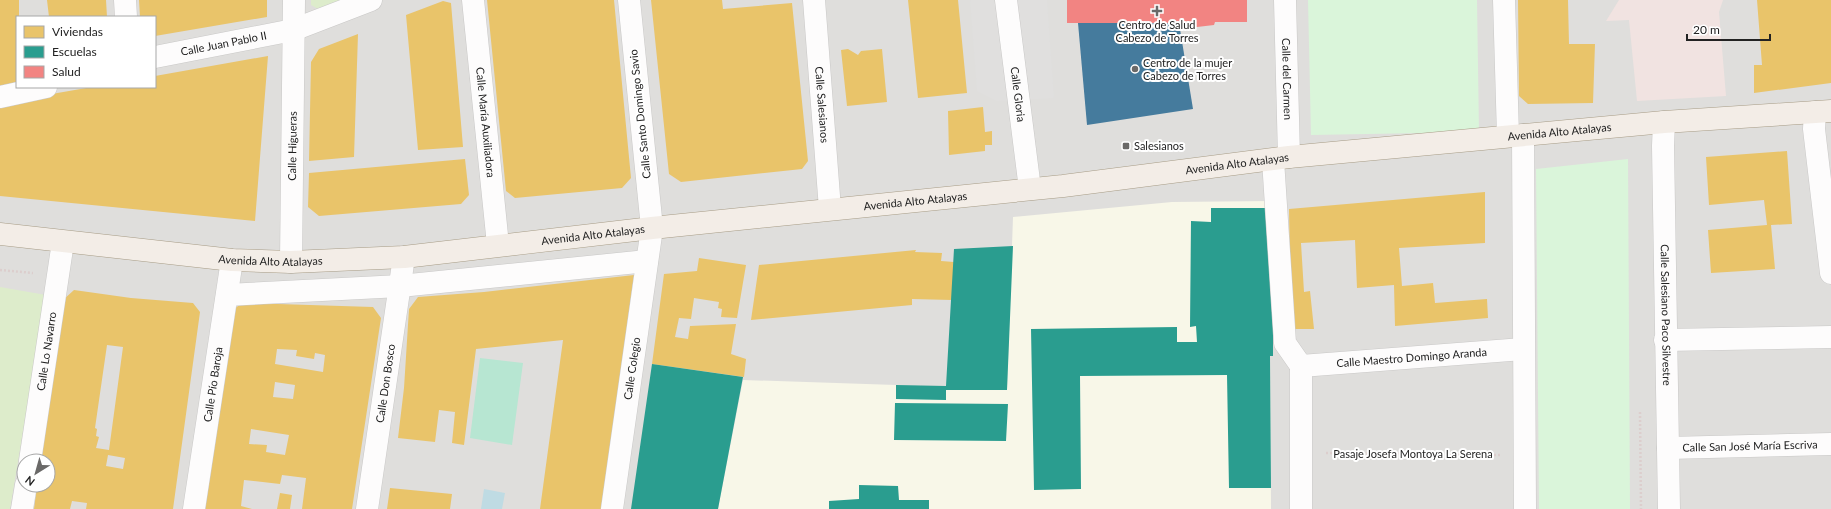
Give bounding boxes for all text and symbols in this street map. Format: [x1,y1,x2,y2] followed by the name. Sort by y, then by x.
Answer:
[1151,5,1163,17] marker: Centro de Salud Cabezo de Torres
[16,16,156,88] legend
[1687,16,1770,42] scale bar
[1116,18,1199,44] place label: Centro de Salud Cabezo de Torres
[1693,22,1720,37] text: 20 m
[52,24,103,39] text: Viviendas
[179,28,268,58] street label: Calle Juan Pablo II
[1280,38,1295,120] street label: Calle del Carmen
[52,44,97,59] text: Escuelas
[626,49,653,179] street label: Calle Santo Domingo Savio
[1143,56,1232,82] place label: Centro de la mujer Cabezo de Torres
[52,64,81,79] text: Salud
[1130,64,1140,74] marker: Centro de la mujer Cabezo de Torres
[474,66,498,178] street label: Calle María Auxiliadora
[813,66,832,144] street label: Calle Salesianos
[1009,66,1028,123] street label: Calle Gloria
[285,111,299,181] street label: Calle Higueras
[1507,120,1612,143] street label: Avenida Alto Atalayas
[1134,139,1184,152] place label: Salesianos
[1121,141,1131,151] marker: Salesianos
[1185,150,1290,176] street label: Avenida Alto Atalayas
[863,189,968,212] street label: Avenida Alto Atalayas
[541,222,646,247] street label: Avenida Alto Atalayas
[1659,244,1674,386] street label: Calle Salesiano Paco Silvestre
[218,252,323,268] street label: Avenida Alto Atalayas
[34,311,58,392] street label: Calle Lo Navarro
[621,336,642,401] street label: Calle Colegio
[373,343,397,424] street label: Calle Don Bosco
[1336,345,1487,369] street label: Calle Maestro Domingo Aranda
[200,346,225,423] street label: Calle Pío Baroja
[1682,437,1818,454] street label: Calle San José María Escriva
[1333,447,1493,460] street label: Pasaje Josefa Montoya La Serena
[16,453,56,493] north arrow
[22,474,37,489] text: N

